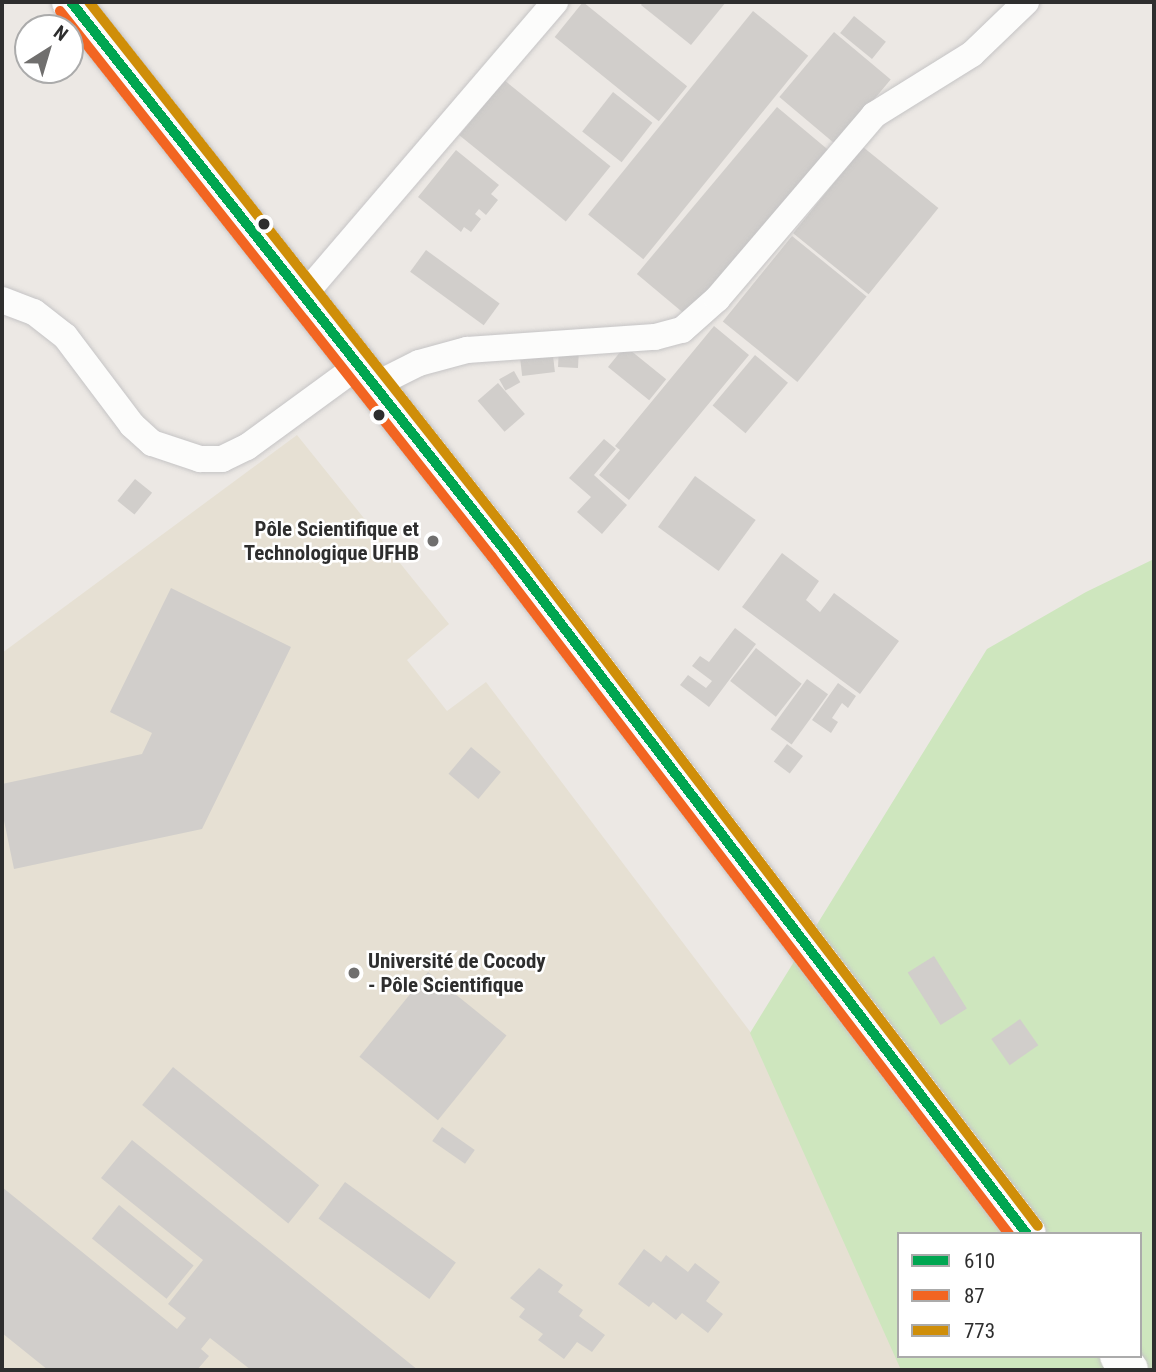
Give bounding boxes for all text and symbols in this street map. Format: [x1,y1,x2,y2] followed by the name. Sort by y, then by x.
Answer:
[14,14,84,84] north arrow
[49,21,72,46] text: N
[257,217,271,231] unlabelled marker
[372,408,386,422] unlabelled marker
[244,516,419,566] place label: Pôle Scientifique et Technologique UFHB
[425,533,441,549] marker: Pôle Scientifique et Technologique UFHB
[368,948,546,998] place label: Université de Cocody - Pôle Scientifique
[346,965,362,981] marker: Université de Cocody - Pôle Scientifique
[897,1232,1142,1358] legend
[964,1249,995,1273] text: 610
[964,1284,985,1308] text: 87
[964,1319,995,1343] text: 773

